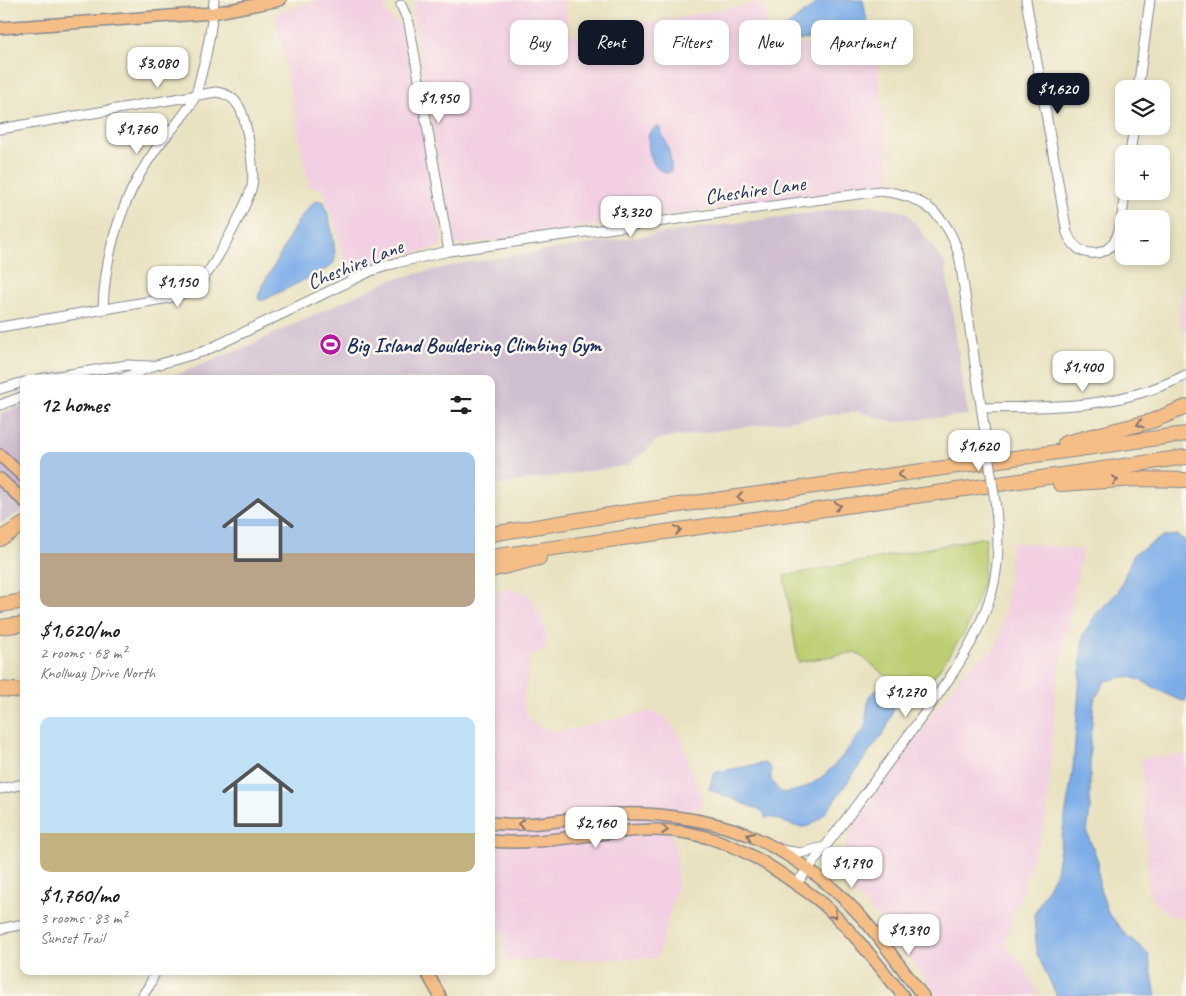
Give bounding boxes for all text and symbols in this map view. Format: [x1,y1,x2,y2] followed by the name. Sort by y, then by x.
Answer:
[510,20,568,65] chip: Buy
[578,20,644,65] chip: Rent
[654,20,729,65] chip: Filters
[739,20,801,65] chip: New
[811,20,913,65] chip: Apartment
[117,46,199,89] pin: $3,080
[138,53,178,73] text: $3,080
[1017,72,1099,115] pin: $1,620
[1038,79,1078,99] text: $1,620
[1115,80,1170,265] map controls
[1115,80,1170,135] button: layers
[398,82,480,124] pin: $1,950
[420,88,458,108] text: $1,950
[96,112,178,155] pin: $1,760
[117,119,157,139] text: $1,760
[1115,145,1170,200] button: +
[703,170,808,210] street label: Cheshire Lane
[590,196,672,238] pin: $3,320
[611,202,651,222] text: $3,320
[1115,210,1170,265] button: −
[303,233,408,295] street label: Cheshire Lane
[137,266,219,308] pin: $1,150
[159,272,197,292] text: $1,150
[346,332,602,358] place label: Big Island Bouldering Climbing Gym
[318,333,342,357] sports icon: Big Island Bouldering Climbing Gym
[1042,350,1124,393] pin: $1,400
[1063,357,1103,377] text: $1,400
[447,391,475,419] icon: filters
[40,392,109,418] text: 12 homes
[1136,418,1145,429] one-way arrow
[938,430,1020,472] pin: $1,620
[959,436,999,456] text: $1,620
[897,469,905,480] one-way arrow
[1111,474,1119,485] one-way arrow
[213,485,303,575] icon: home
[736,491,744,502] one-way arrow
[835,501,843,512] one-way arrow
[673,526,682,536] one-way arrow
[40,617,119,643] text: $1,620/mo
[40,643,126,663] text: 2 rooms · 68 m²
[40,663,155,683] text: Knollway Drive North
[865,676,947,718] pin: $1,270
[886,682,926,702] text: $1,270
[213,750,303,840] icon: home
[555,806,637,849] pin: $2,160
[576,813,616,833] text: $2,160
[517,819,525,829] one-way arrow
[662,825,670,836] one-way arrow
[746,832,755,843] one-way arrow
[811,846,893,889] pin: $1,790
[833,853,871,873] text: $1,790
[40,882,119,908] text: $1,760/mo
[40,908,126,928] text: 3 rooms · 83 m²
[828,909,837,918] one-way arrow
[868,914,950,956] pin: $1,390
[890,920,928,940] text: $1,390
[40,928,104,948] text: Sunset Trail

